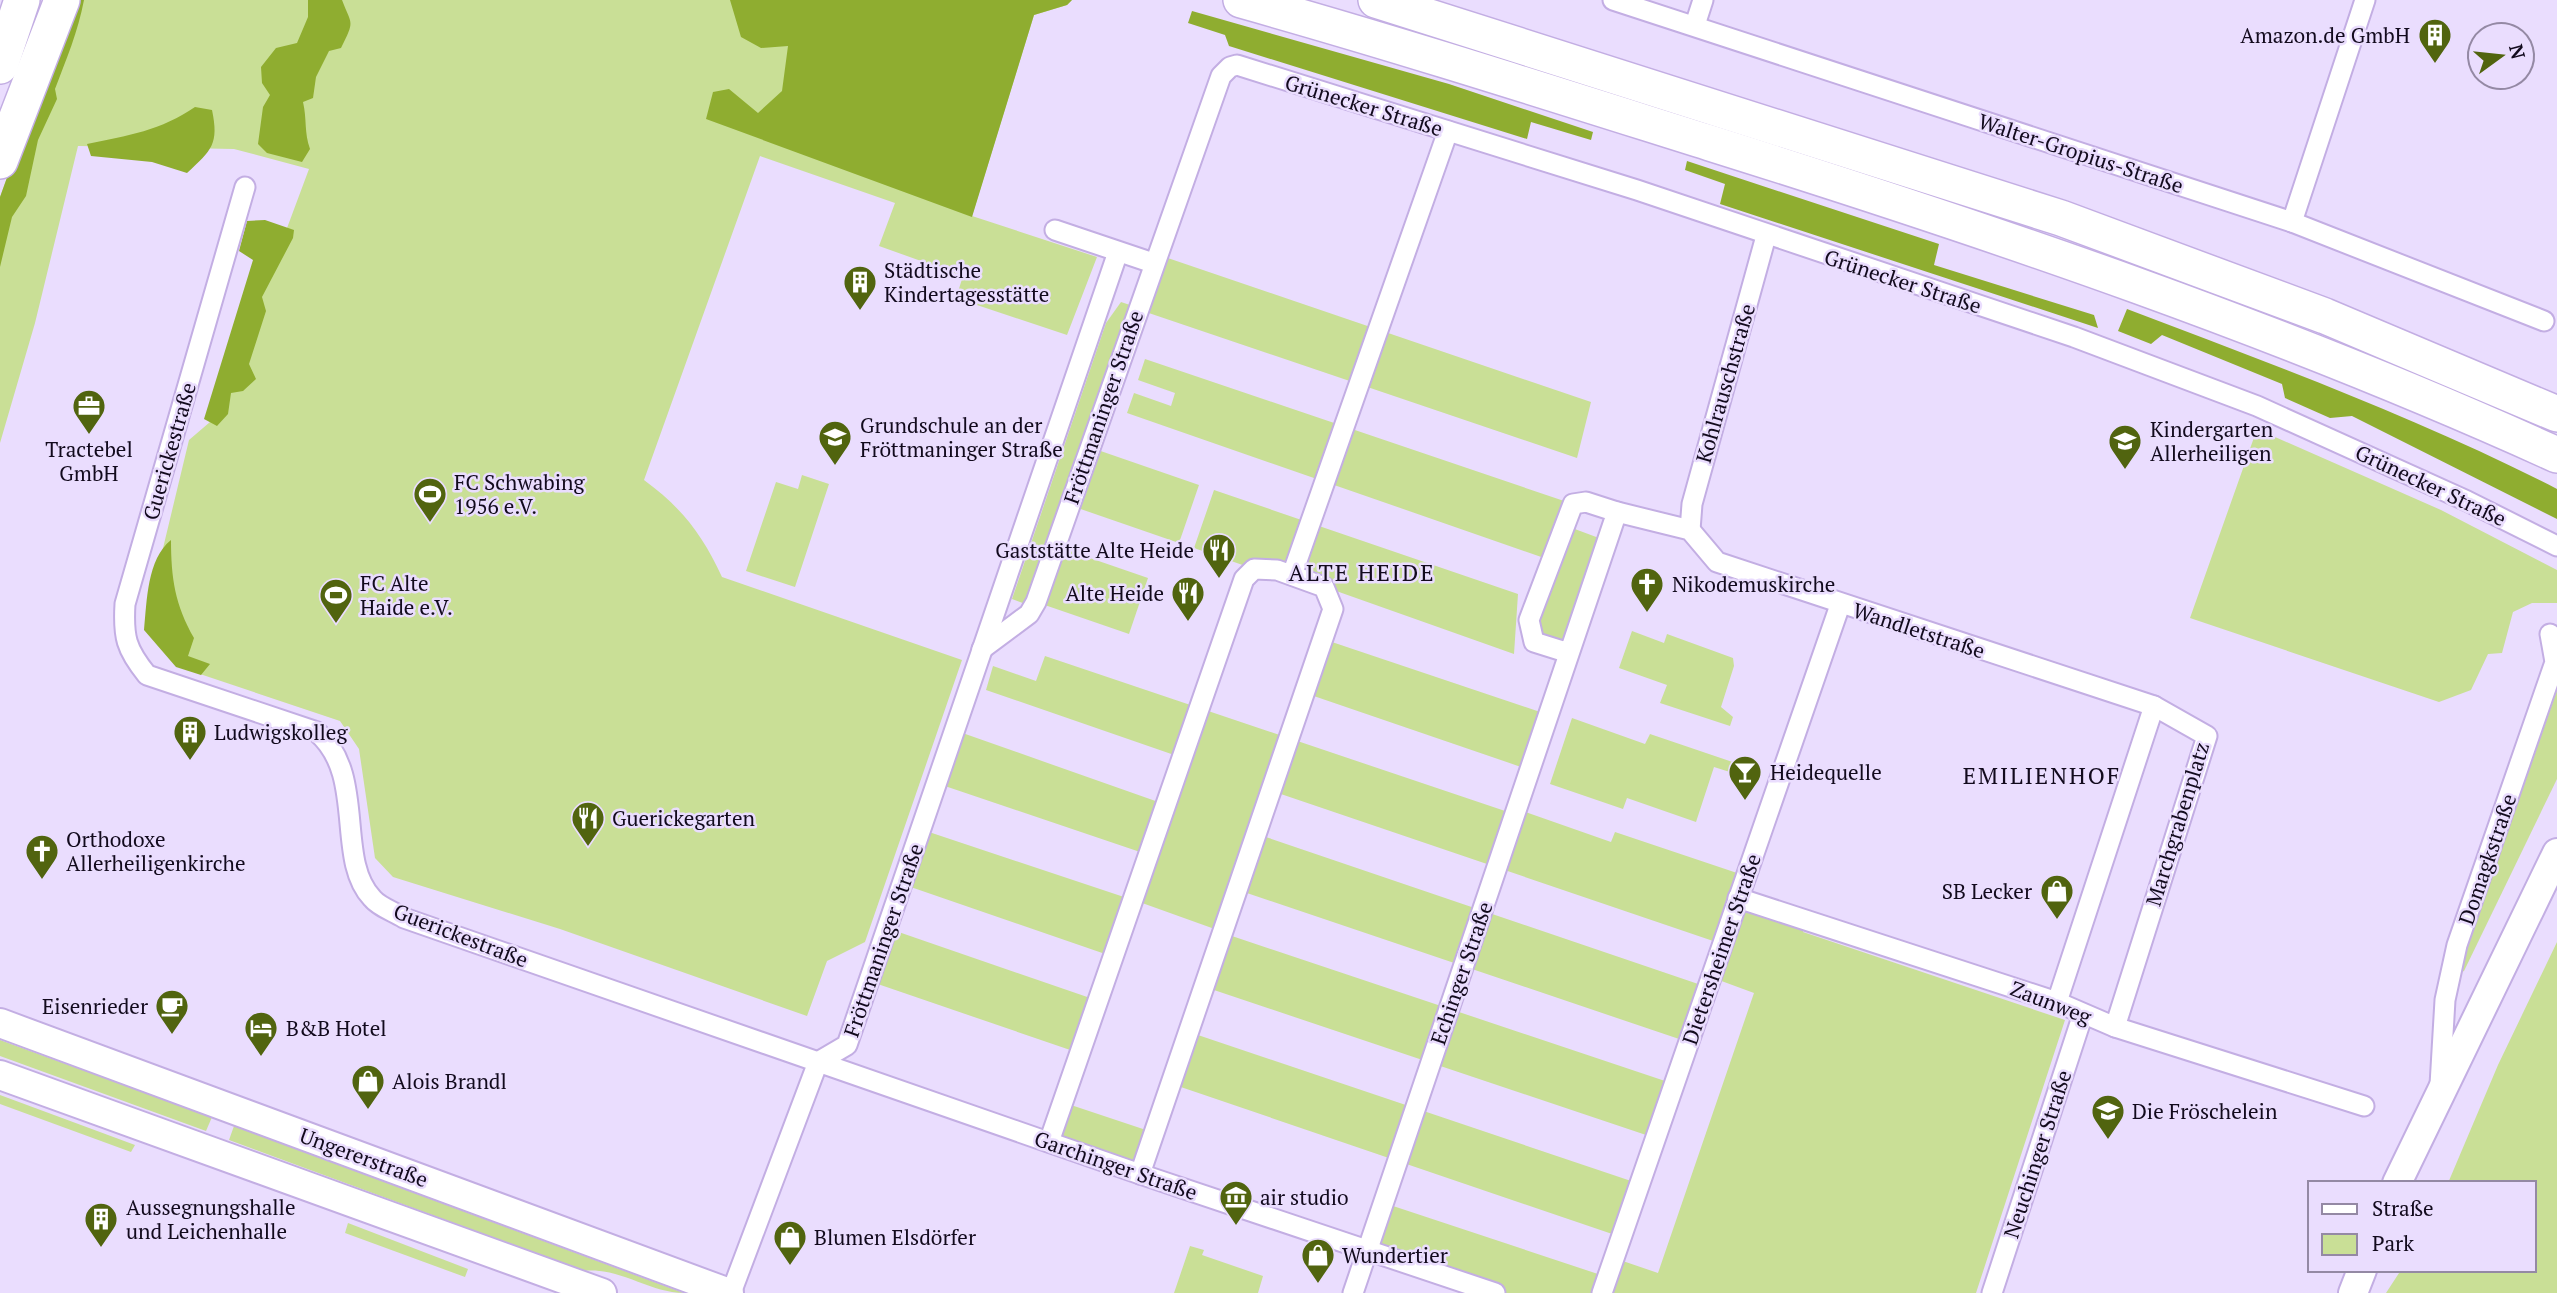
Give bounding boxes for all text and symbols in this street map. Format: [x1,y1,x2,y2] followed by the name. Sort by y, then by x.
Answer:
[2416,16,2454,65] building icon: Amazon.de GmbH
[2240,21,2410,49] place label: Amazon.de GmbH
[2466,21,2536,91] north arrow
[2504,41,2532,62] text: N
[1282,68,1446,142] street label: Grünecker Straße
[1975,107,2187,199] street label: Walter-Gropius-Straße
[1821,242,1985,320] street label: Grünecker Straße
[884,256,1049,308] place label: Städtische Kindertagesstätte
[841,263,879,312] building icon: Städtische Kindertagesstätte
[1689,300,1761,466] street label: Kohlrauschstraße
[1057,307,1149,507] street label: Fröttmaninger Straße
[136,379,202,523] street label: Guerickestraße
[70,387,108,436] office icon: Tractebel GmbH
[860,411,1063,463] place label: Grundschule an der Fröttmaninger Straße
[2150,415,2274,467] place label: Kindergarten Allerheiligen
[816,418,854,467] school or university icon: Grundschule an der Fröttmaninger Straße
[2106,422,2144,471] school or university icon: Kindergarten Allerheiligen
[45,435,133,487] place label: Tractebel GmbH
[2351,438,2511,532] street label: Grünecker Straße
[454,468,586,520] place label: FC Schwabing 1956 e.V.
[411,475,449,524] sports icon: FC Schwabing 1956 e.V.
[1200,531,1238,580] restaurant icon: Gaststätte Alte Heide
[995,536,1194,564] place label: Gaststätte Alte Heide
[1288,557,1436,588] district label: ALTE HEIDE
[1628,565,1666,614] church icon: Nikodemuskirche
[360,569,453,621] place label: FC Alte Haide e.V.
[1672,570,1835,598] place label: Nikodemuskirche
[1169,574,1207,623] restaurant icon: Alte Heide
[317,576,355,625] sports icon: FC Alte Haide e.V.
[1065,579,1164,607] place label: Alte Heide
[1849,595,1989,665] street label: Wandletstraße
[171,713,209,762] building icon: Ludwigskolleg
[214,718,348,746] place label: Ludwigskolleg
[2139,739,2215,909] street label: Marchgrabenplatz
[1726,753,1764,802] bar icon: Heidequelle
[1770,758,1882,786] place label: Heidequelle
[1963,760,2121,791] district label: EMILIENHOF
[2452,790,2522,928] street label: Domagkstraße
[569,799,607,848] restaurant icon: Guerickegarten
[612,804,755,832] place label: Guerickegarten
[66,825,245,877] place label: Orthodoxe Allerheiligenkirche
[23,832,61,881] church icon: Orthodoxe Allerheiligenkirche
[837,840,929,1040] street label: Fröttmaninger Straße
[1675,850,1767,1048] street label: Dietersheimer Straße
[2038,872,2076,921] shop icon: SB Lecker
[1942,877,2032,905] place label: SB Lecker
[390,897,532,973] street label: Guerickestraße
[1423,898,1499,1048] street label: Echinger Straße
[2006,974,2096,1031] street label: Zaunweg
[153,987,191,1036] cafe icon: Eisenrieder
[42,992,148,1020] place label: Eisenrieder
[242,1009,280,1058] hotel icon: B&B Hotel
[286,1014,387,1042] place label: B&B Hotel
[349,1062,387,1111] shop icon: Alois Brandl
[1997,1066,2077,1242] street label: Neuchinger Straße
[392,1067,507,1095] place label: Alois Brandl
[2089,1092,2127,1141] school or university icon: Die Fröschelein
[2132,1097,2278,1125] place label: Die Fröschelein
[296,1121,432,1193] street label: Ungererstraße
[1031,1124,1201,1206] street label: Garchinger Straße
[1217,1178,1255,1227] museum icon: air studio
[2308,1181,2536,1272] legend
[1260,1183,1349,1211] place label: air studio
[126,1193,295,1245] place label: Aussegnungshalle und Leichenhalle
[2372,1194,2434,1222] text: Straße
[82,1200,120,1249] building icon: Aussegnungshalle und Leichenhalle
[771,1218,809,1267] shop icon: Blumen Elsdörfer
[814,1223,976,1251] place label: Blumen Elsdörfer
[2372,1229,2414,1257] text: Park
[1299,1236,1337,1285] shop icon: Wundertier
[1342,1241,1448,1269] place label: Wundertier

